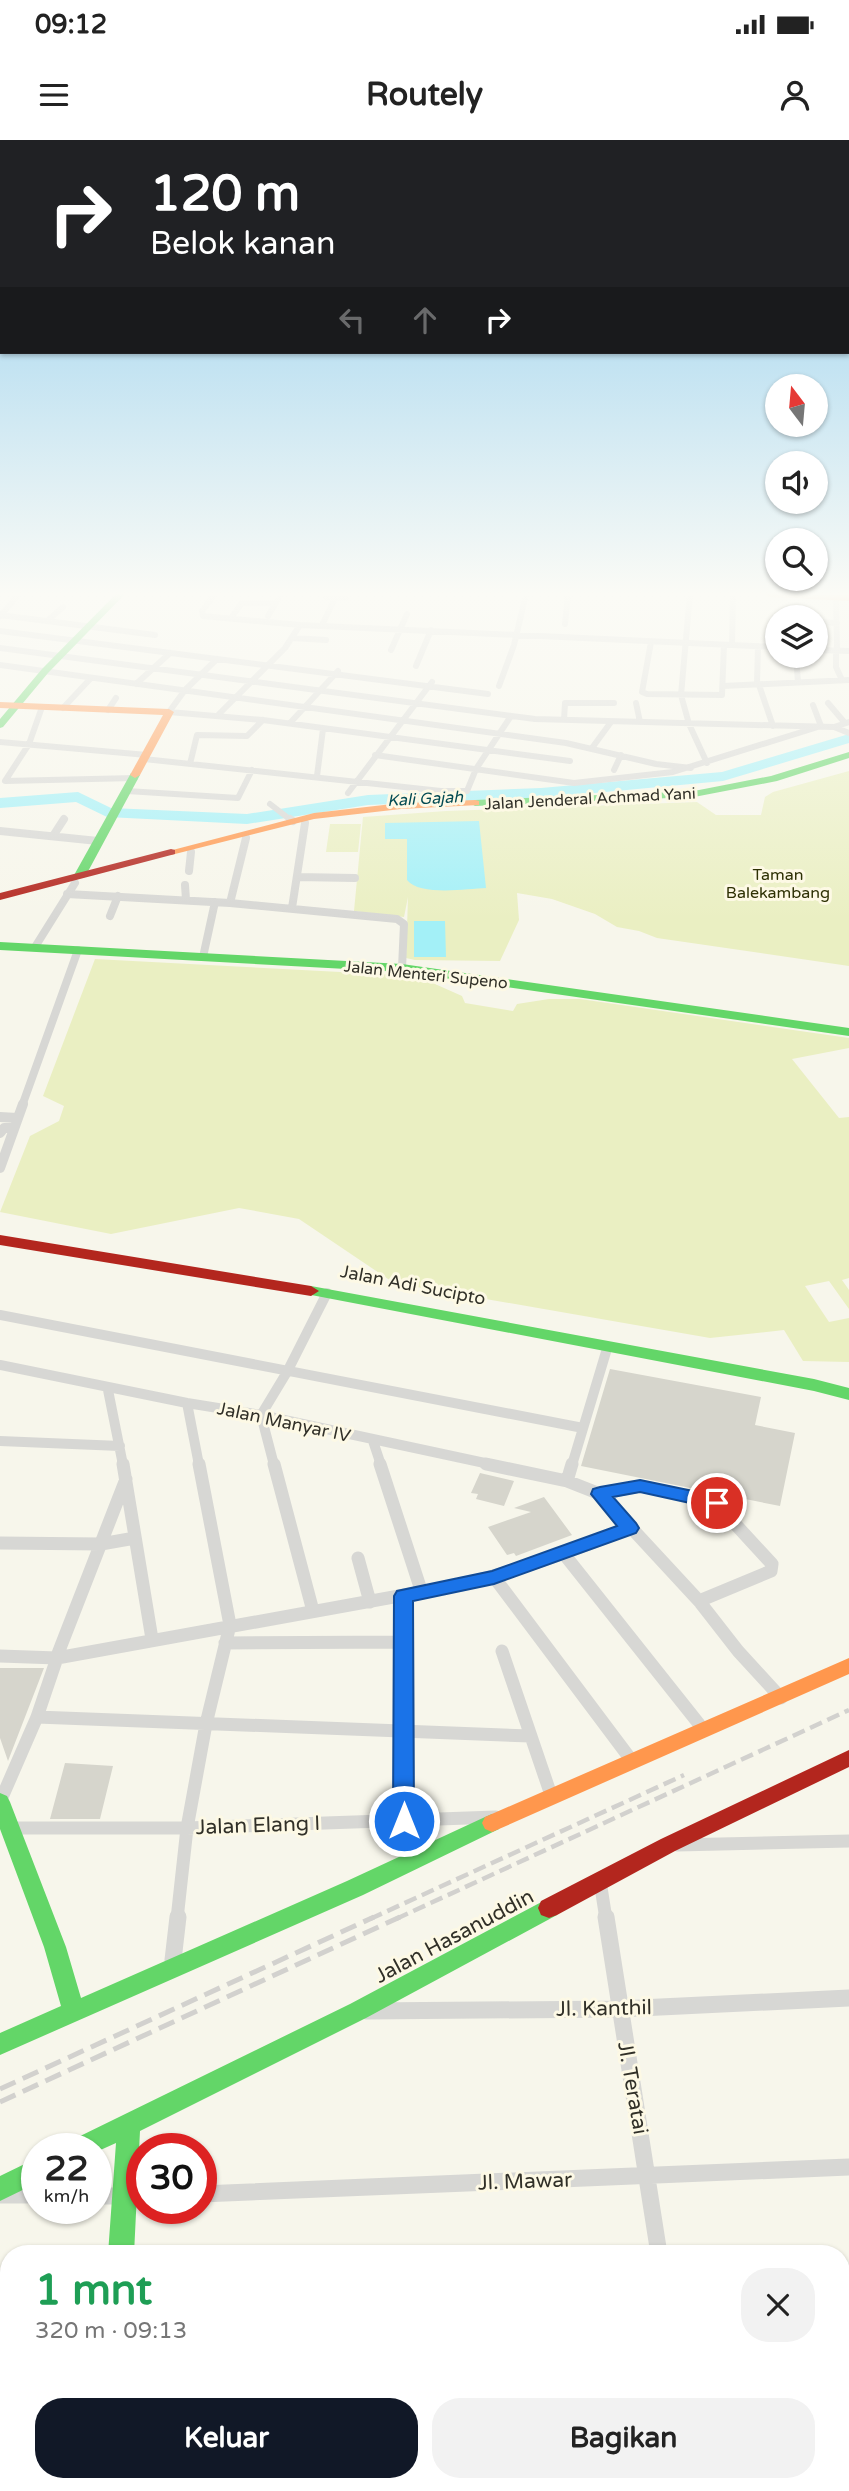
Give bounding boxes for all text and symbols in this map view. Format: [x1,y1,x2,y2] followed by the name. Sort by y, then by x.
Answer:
[35,9,107,40] text: 09:12
[35,76,73,114] icon: menu
[366,76,483,114] text: Routely
[776,76,814,114] icon: person
[150,165,300,224] text: 120 m
[35,168,126,259] icon: right
[150,225,335,263] text: Belok kanan
[333,301,371,339] icon: left
[406,301,444,339] icon: ahead
[479,301,517,339] icon: right
[765,374,828,438] north arrow
[765,374,828,668] map controls
[765,451,828,514] button: sound
[765,528,828,591] button: search
[765,605,828,668] button: layers
[484,783,696,815] street label: Jalan Jenderal Achmad Yani
[387,787,465,811] water label: Kali Gajah
[726,865,830,903] park label: Taman Balekambang
[343,956,509,994] street label: Jalan Menteri Supeno
[339,1260,488,1310] street label: Jalan Adi Sucipto
[215,1397,353,1447] street label: Jalan Manyar IV
[687,1473,747,1533] pin
[698,1484,736,1522] icon: arrive
[367,1784,441,1858] position arrow
[195,1811,321,1840] street label: Jalan Elang I
[370,1884,538,1989] street label: Jalan Hasanuddin
[556,1995,652,2022] street label: Jl. Kanthil
[612,2040,653,2137] street label: Jl. Teratai
[126,2133,217,2224] speed limit sign: 30
[45,2148,88,2190] text: 22
[478,2167,573,2196] street label: Jl. Mawar
[44,2185,89,2207] text: km/h
[35,2265,152,2316] text: 1 mnt
[741,2268,815,2342] button: close
[35,2317,187,2345] text: 320 m · 09:13
[35,2398,418,2478] button: Keluar
[432,2398,815,2478] button: Bagikan

